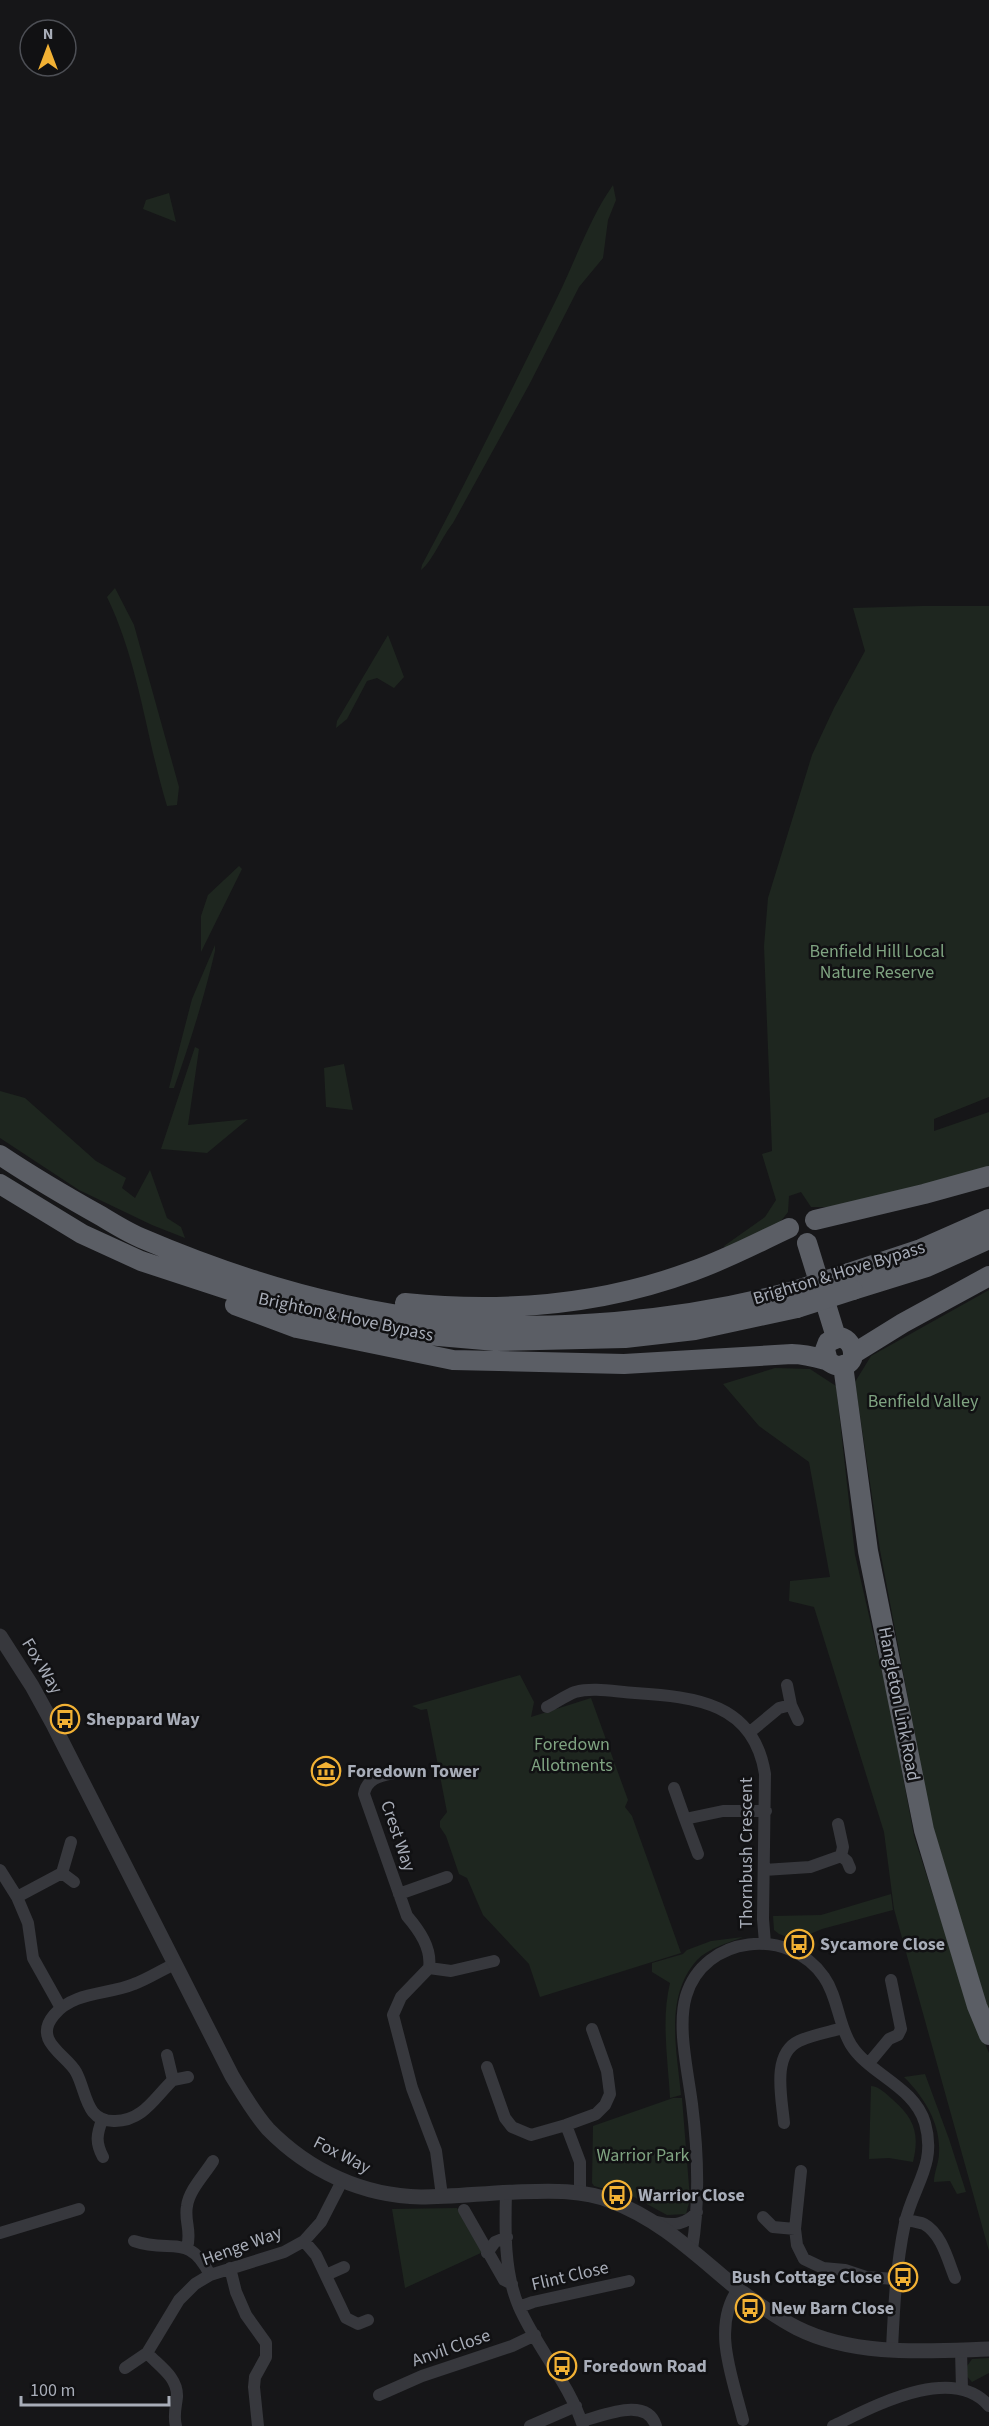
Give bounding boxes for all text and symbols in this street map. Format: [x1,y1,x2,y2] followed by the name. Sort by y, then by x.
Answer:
[18,18,78,78] north arrow
[43,23,53,45] text: N
[809,939,945,985] park label: Benfield Hill Local Nature Reserve
[750,1235,928,1311] street label: Brighton & Hove Bypass
[256,1286,436,1348] street label: Brighton & Hove Bypass
[868,1389,979,1414] park label: Benfield Valley
[872,1625,926,1783] street label: Hangleton Link Road
[16,1633,69,1699] street label: Fox Way
[49,1703,81,1735] bus stop icon: Sheppard Way
[86,1707,200,1732] place label: Sheppard Way
[531,1732,613,1778] park label: Foredown Allotments
[310,1755,342,1787] museum icon: Foredown Tower
[347,1759,480,1784] place label: Foredown Tower
[734,1777,759,1929] street label: Thornbush Crescent
[374,1797,422,1875] street label: Crest Way
[783,1928,815,1960] bus stop icon: Sycamore Close
[820,1932,945,1957] place label: Sycamore Close
[309,2130,375,2180] street label: Fox Way
[596,2143,690,2168] park label: Warrior Park
[601,2179,633,2211] bus stop icon: Warrior Close
[638,2183,745,2208] place label: Warrior Close
[199,2220,286,2272] street label: Henge Way
[529,2255,611,2297] street label: Flint Close
[887,2261,919,2293] bus stop icon: Bush Cottage Close
[731,2265,882,2290] place label: Bush Cottage Close
[734,2292,766,2324] bus stop icon: New Barn Close
[771,2296,894,2321] place label: New Barn Close
[408,2323,494,2373] street label: Anvil Close
[546,2350,578,2382] bus stop icon: Foredown Road
[583,2354,707,2379] place label: Foredown Road
[21,2369,170,2407] scale bar
[30,2378,75,2403] text: 100 m

